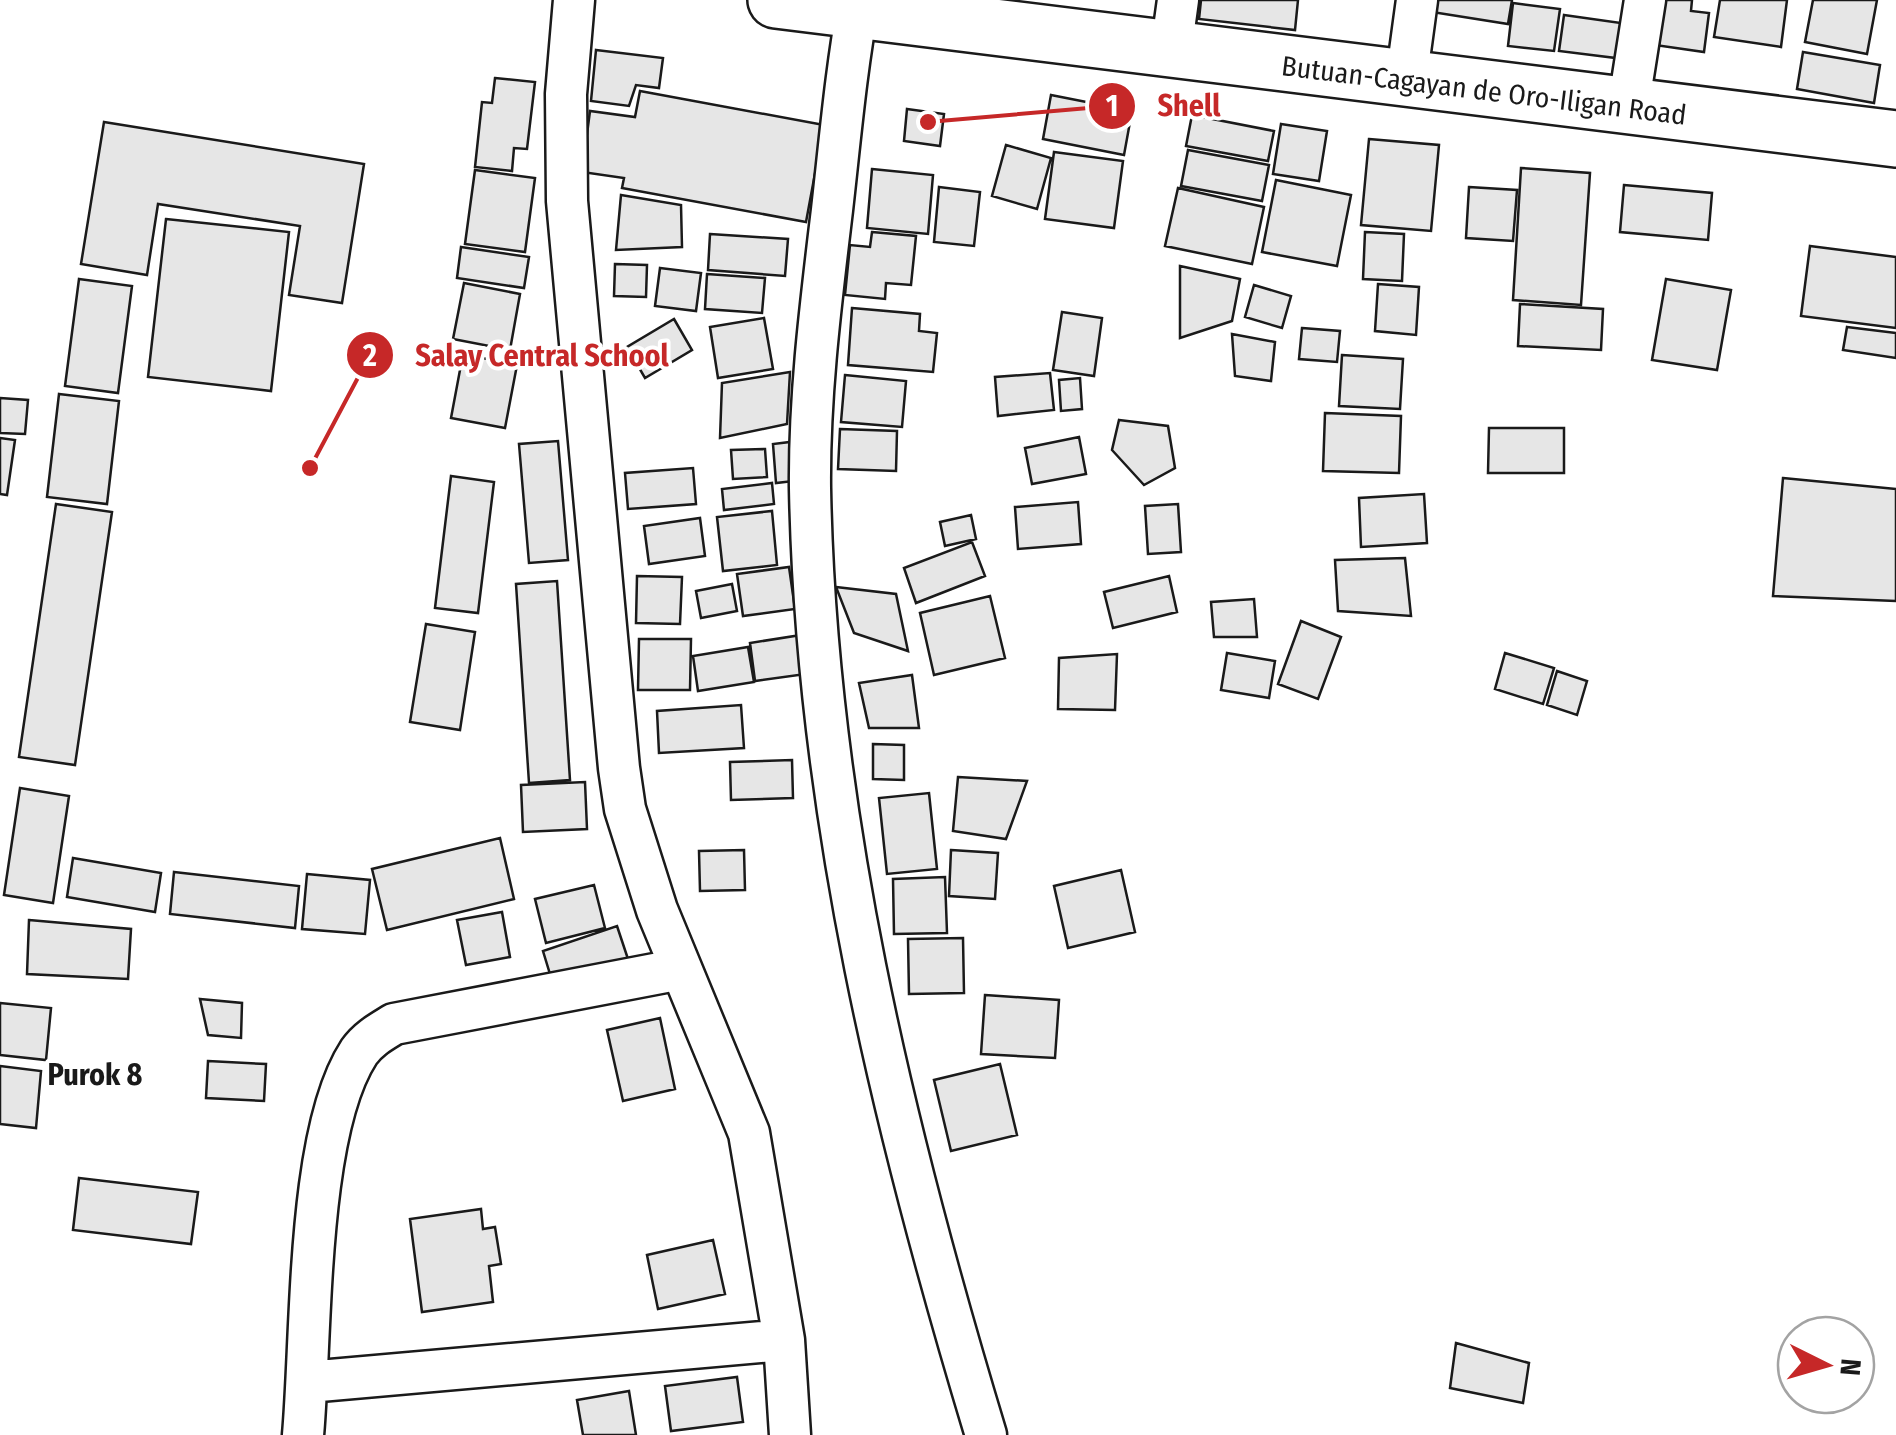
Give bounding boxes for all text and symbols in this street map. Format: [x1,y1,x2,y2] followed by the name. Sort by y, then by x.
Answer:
[1280,49,1688,132] street label: Butuan-Cagayan de Oro-Iligan Road
[1087,76,1240,136] callout: Shell
[1106,88,1118,124] text: 1
[1158,88,1221,124] text: Shell
[345,325,689,385] callout: Salay Central School
[362,338,377,374] text: 2
[415,338,670,374] text: Salay Central School
[48,1057,143,1093] district label: Purok 8
[1776,1315,1876,1415] north arrow
[1833,1357,1868,1377] text: N

